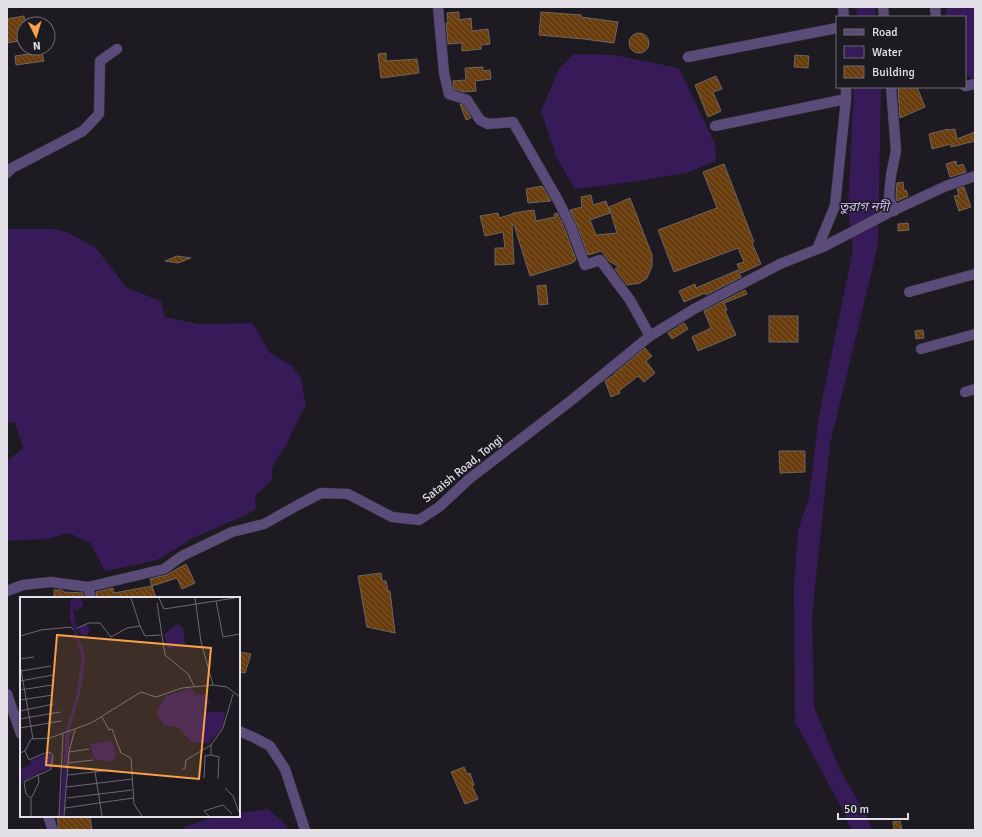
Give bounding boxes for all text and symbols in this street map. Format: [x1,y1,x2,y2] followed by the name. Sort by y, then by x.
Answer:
[16,16,56,56] north arrow
[836,16,966,88] legend
[872,25,898,40] text: Road
[32,39,41,52] text: N
[872,45,903,60] text: Water
[872,65,915,80] text: Building
[839,199,892,215] water label: তুরাগ নদী
[420,432,506,506] street label: Sataish Road, Tongi
[20,597,240,817] inset map
[838,795,908,821] scale bar
[844,802,869,817] text: 50 m

